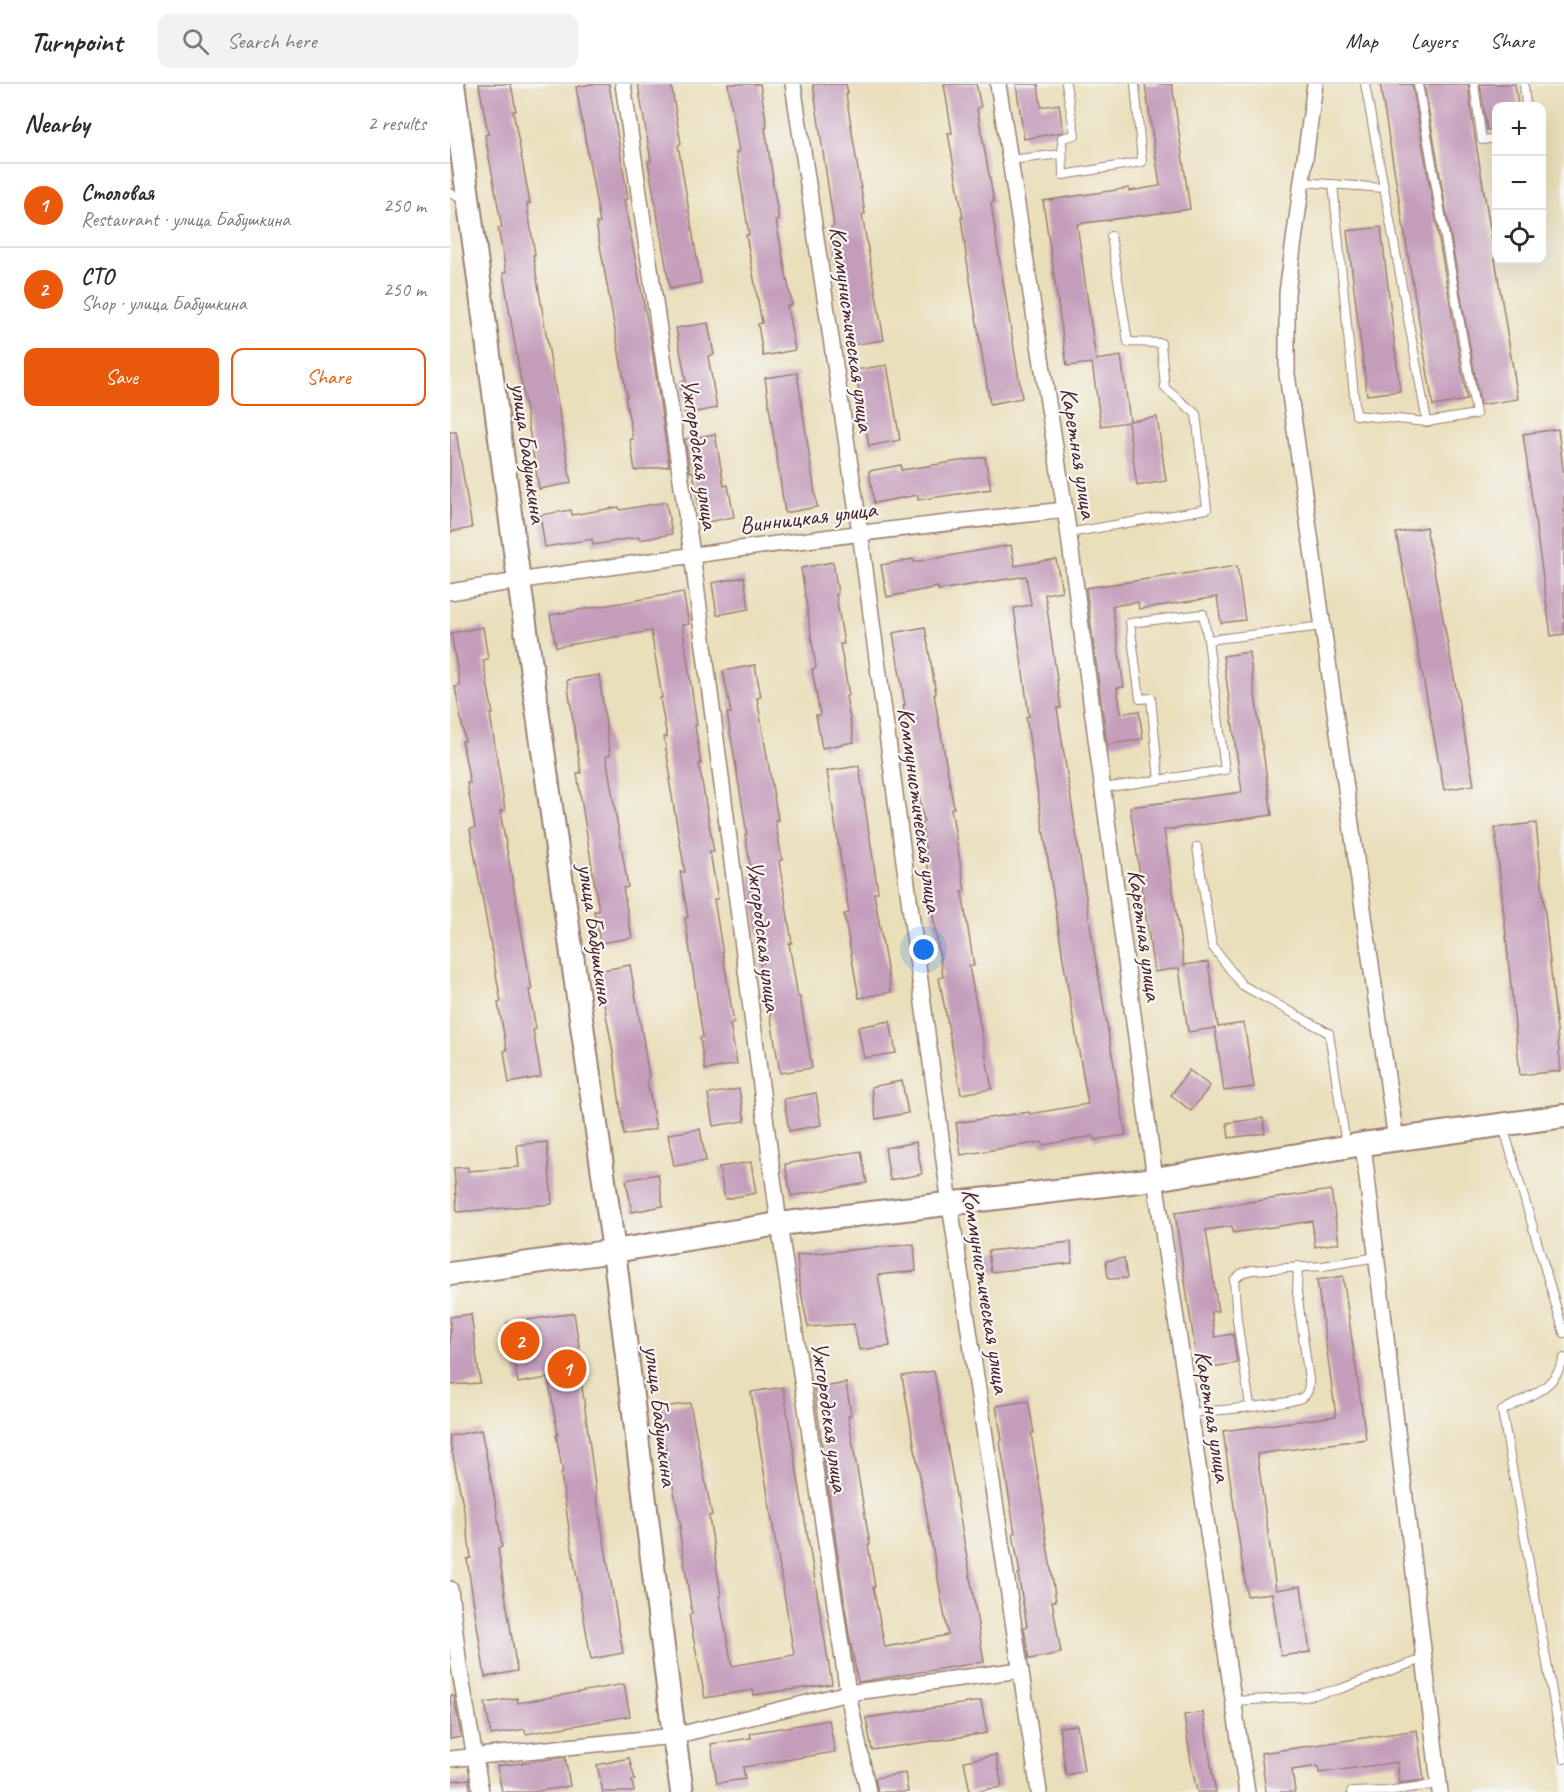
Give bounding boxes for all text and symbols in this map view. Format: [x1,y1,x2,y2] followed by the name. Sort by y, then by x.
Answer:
[158,14,578,68] search box
[30,24,122,59] text: Turnpoint
[179,25,212,58] icon: search
[227,27,317,55] text: Search here
[1345,28,1378,54] text: Map
[1411,28,1457,54] text: Layers
[1490,28,1534,54] text: Share
[1492,102,1546,264] map controls
[1492,102,1546,156] button: +
[24,107,89,140] text: Nearby
[367,111,426,136] text: 2 results
[1492,156,1546,210] button: −
[81,179,154,207] text: Столовая
[39,193,48,218] text: 1
[383,193,426,218] text: 250 m
[81,207,290,232] text: Restaurant · улица Бабушкина
[1492,210,1546,264] button: locate
[823,225,881,435] street label: Коммунистическая улица
[81,263,113,291] text: СТО
[39,277,48,302] text: 2
[383,277,426,302] text: 250 m
[81,291,246,316] text: Shop · улица Бабушкина
[24,348,219,406] button: Save
[231,348,426,406] button: Share
[675,377,726,533] street label: Ужгородская улица
[504,379,554,527] street label: улица Бабушкина
[1054,385,1104,522] street label: Каретная улица
[738,494,880,540] street label: Винницкая улица
[891,706,949,916] street label: Коммунистическая улица
[740,859,788,1015] street label: Ужгородская улица
[571,860,621,1008] street label: улица Бабушкина
[1121,867,1169,1004] street label: Каретная улица
[909,935,938,964] your location
[955,1187,1017,1397] street label: Коммунистическая улица
[500,1318,540,1364] pin: 2
[805,1340,856,1496] street label: Ужгородская улица
[637,1342,685,1490] street label: улица Бабушкина
[548,1346,586,1392] pin: 1
[1188,1348,1238,1485] street label: Каретная улица

